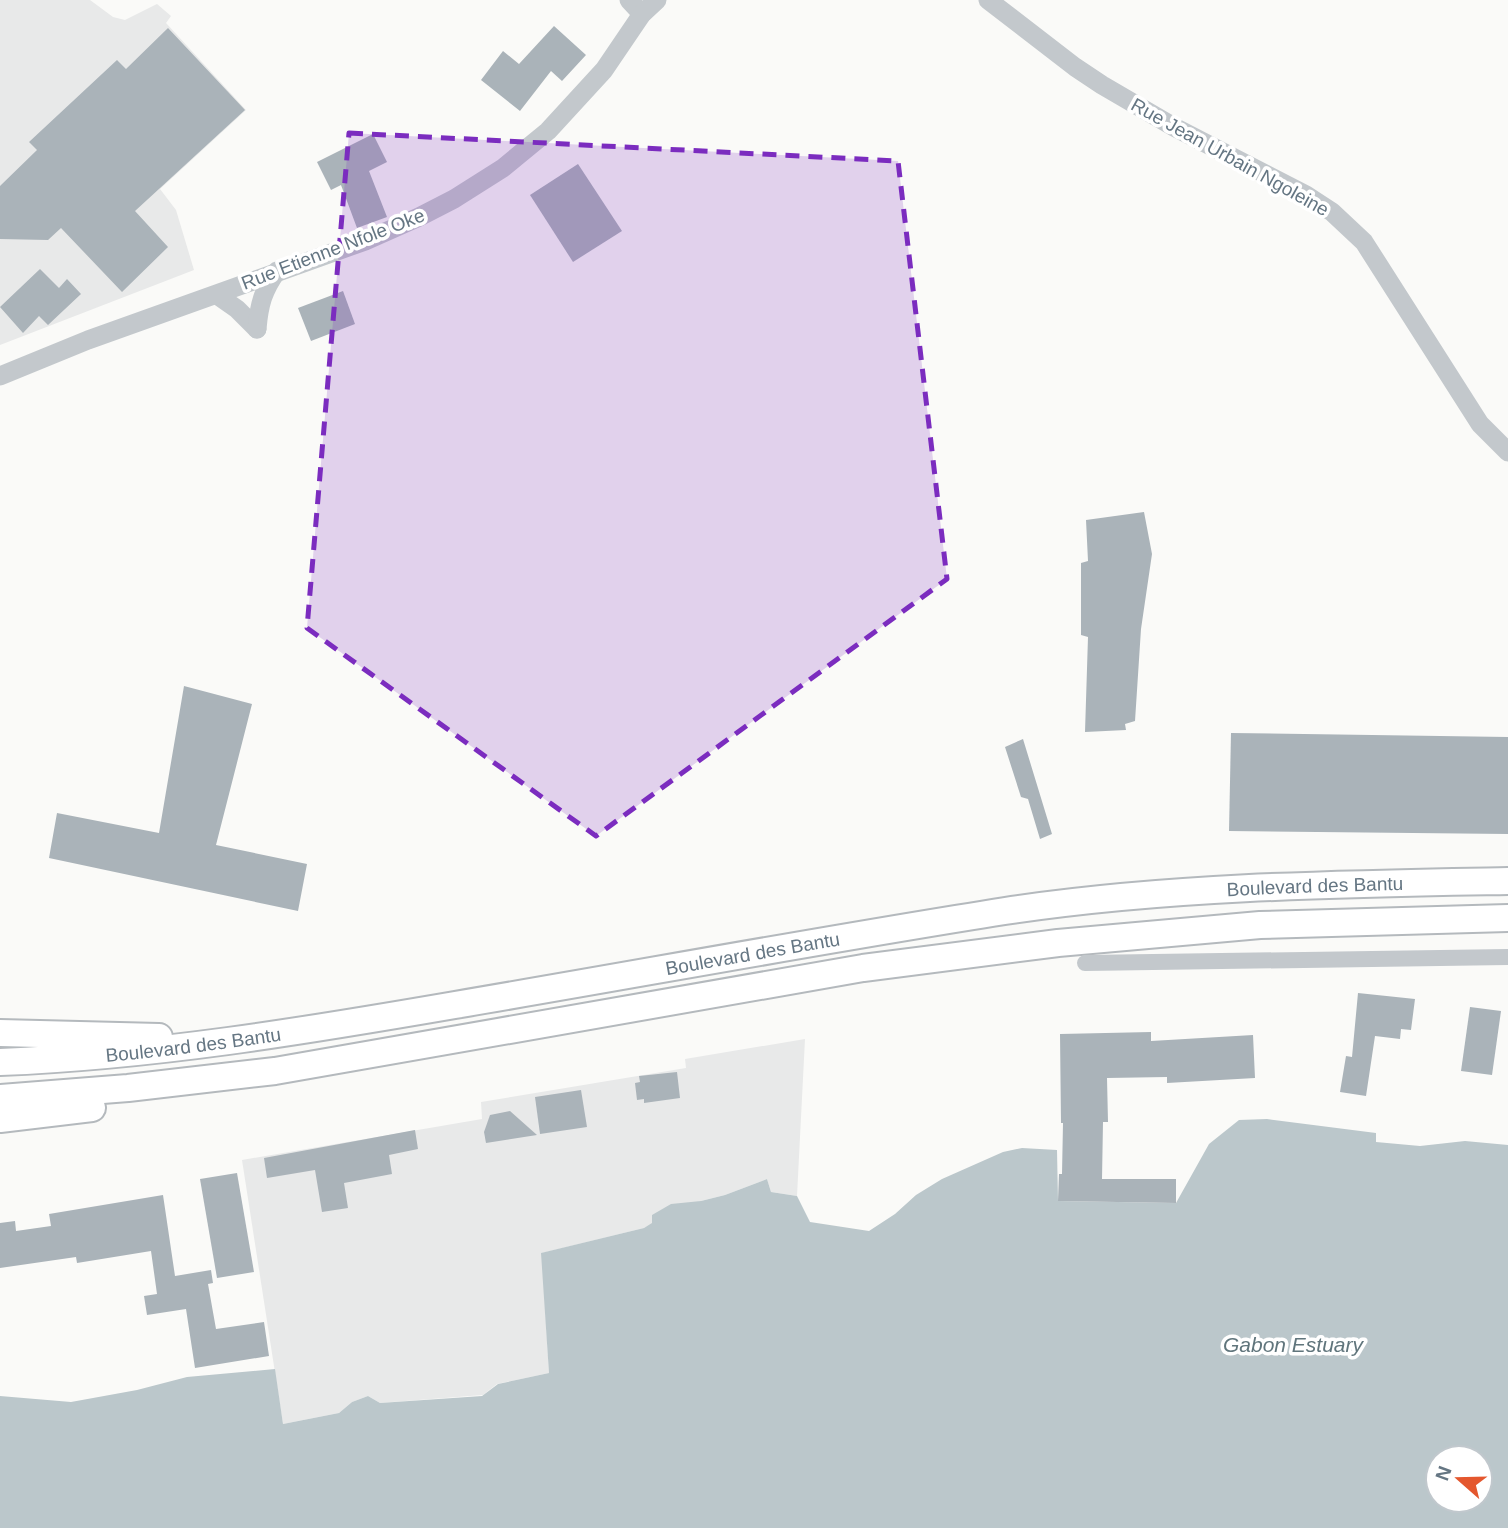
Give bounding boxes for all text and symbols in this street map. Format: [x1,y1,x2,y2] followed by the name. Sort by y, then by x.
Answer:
[1127,94,1333,220] street label: Rue Jean Urbain Ngoleine
[239,204,427,294] street label: Rue Etienne Nfole Oke
[1226,872,1403,900] street label: Boulevard des Bantu
[664,928,841,979] street label: Boulevard des Bantu
[105,1023,282,1066] street label: Boulevard des Bantu
[1223,1333,1365,1356] water label: Gabon Estuary
[1424,1444,1494,1514] north arrow
[1431,1463,1456,1483] text: N

